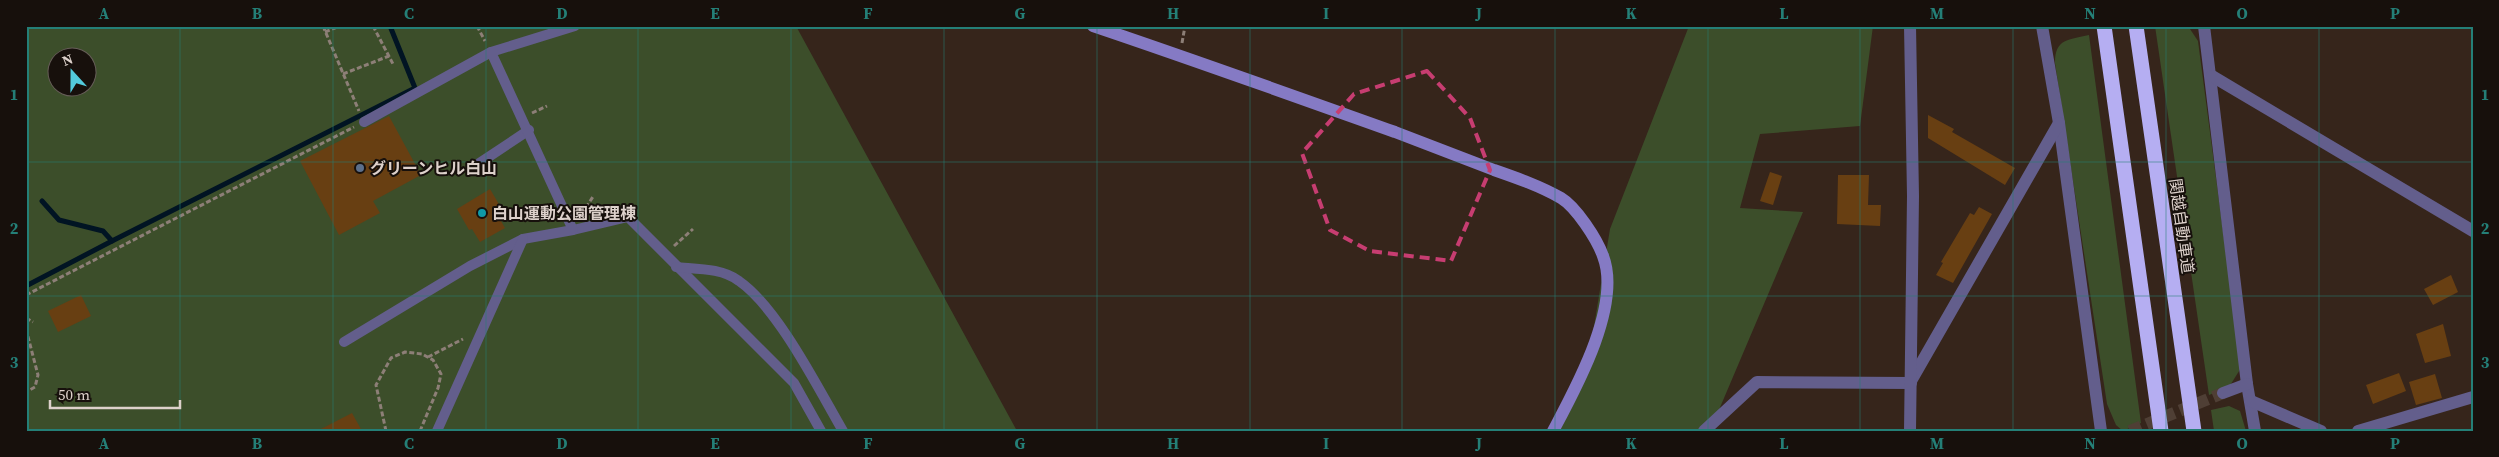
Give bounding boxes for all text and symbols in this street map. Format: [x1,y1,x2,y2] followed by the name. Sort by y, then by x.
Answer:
[99,2,110,24] text: A
[252,2,263,24] text: B
[404,2,414,24] text: C
[556,2,568,24] text: D
[710,2,720,24] text: E
[863,2,873,24] text: F
[1015,2,1026,24] text: G
[1167,2,1179,24] text: H
[1323,2,1329,24] text: I
[1475,2,1482,24] text: J
[1625,2,1637,24] text: K
[1779,2,1789,24] text: L
[1930,2,1944,24] text: M
[2084,2,2096,24] text: N
[2236,2,2248,24] text: O
[2390,2,2400,24] text: P
[48,48,98,98] north arrow
[59,49,76,71] text: N
[10,83,18,105] text: 1
[2481,83,2489,105] text: 1
[370,157,497,179] place label: グリーンヒル白山
[354,162,366,174] marker: グリーンヒル白山
[2164,177,2200,275] street label: 関越自動車道
[492,202,636,224] place label: 白山運動公園管理棟
[476,207,488,219] marker: 白山運動公園管理棟
[10,217,19,239] text: 2
[2481,217,2490,239] text: 2
[10,351,19,373] text: 3
[2481,351,2490,373] text: 3
[50,377,180,409] scale bar
[58,384,90,405] text: 50 m
[99,432,110,454] text: A
[252,432,263,454] text: B
[404,432,414,454] text: C
[556,432,568,454] text: D
[710,432,720,454] text: E
[863,432,873,454] text: F
[1015,432,1026,454] text: G
[1167,432,1179,454] text: H
[1323,432,1329,454] text: I
[1475,432,1482,454] text: J
[1625,432,1637,454] text: K
[1779,432,1789,454] text: L
[1930,432,1944,454] text: M
[2084,432,2096,454] text: N
[2236,432,2248,454] text: O
[2390,432,2400,454] text: P

